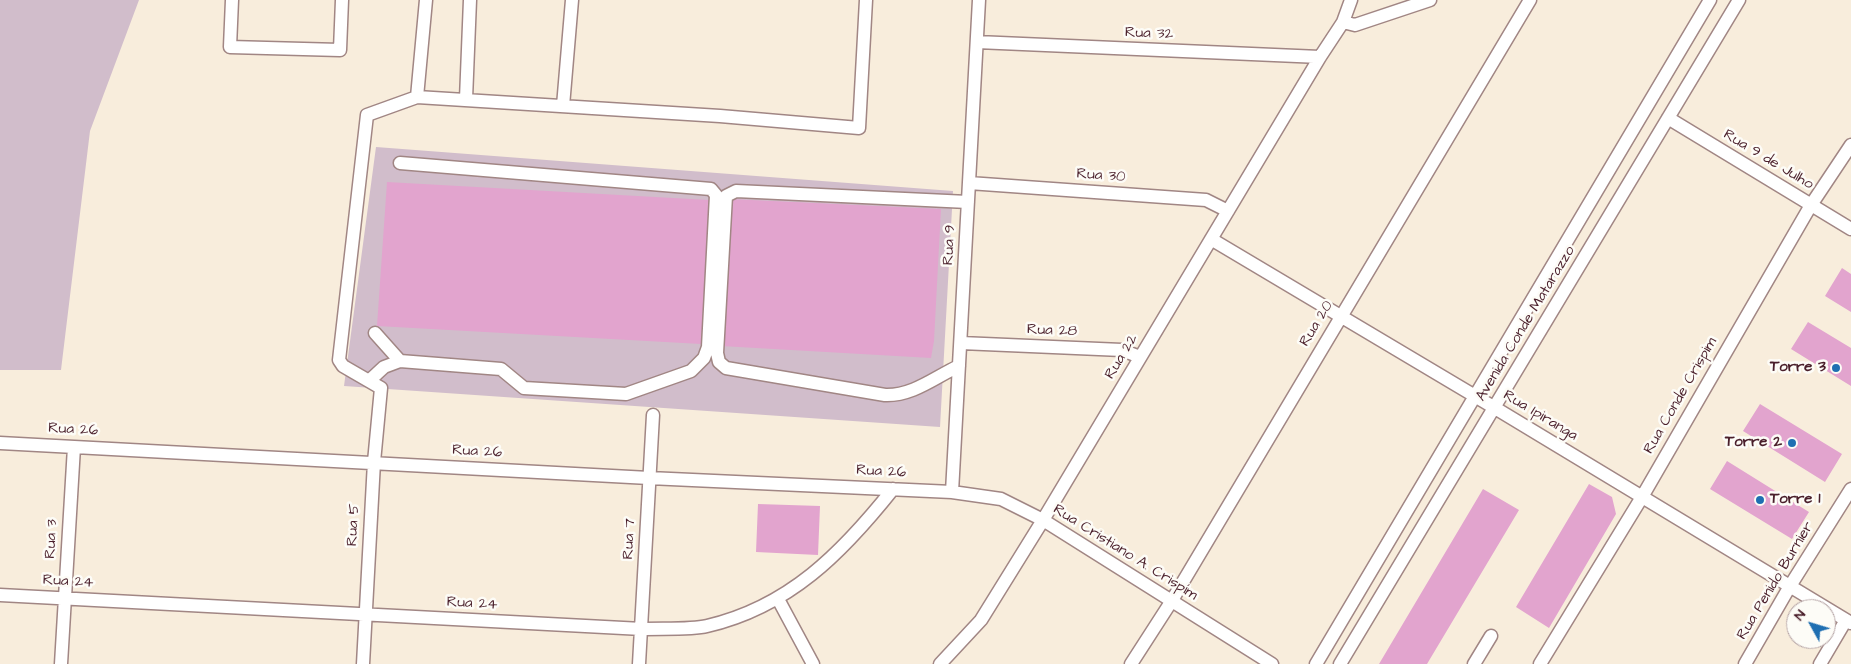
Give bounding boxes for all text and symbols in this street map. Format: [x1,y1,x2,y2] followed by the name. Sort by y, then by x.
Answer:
[1125,24,1173,44] street label: Rua 32
[1720,126,1816,194] street label: Rua 9 de Julho
[1076,165,1126,187] street label: Rua 30
[940,224,960,266] street label: Rua 9
[1472,243,1580,405] street label: Avenida Conde Matarazzo
[1296,298,1338,350] street label: Rua 20
[1027,321,1077,341] street label: Rua 28
[1102,331,1142,383] street label: Rua 22
[1640,335,1722,457] street label: Rua Conde Crispim
[1770,359,1826,377] place label: Torre 3
[1830,362,1842,374] marker: Torre 3
[1500,387,1580,445] street label: Rua Ipiranga
[48,420,98,440] street label: Rua 26
[1725,434,1782,452] place label: Torre 2
[1786,437,1798,449] marker: Torre 2
[452,442,502,462] street label: Rua 26
[856,462,906,482] street label: Rua 26
[1770,491,1820,509] place label: Torre 1
[1754,494,1766,506] marker: Torre 1
[1049,501,1201,605] street label: Rua Cristiano A. Crispim
[344,503,364,547] street label: Rua 5
[620,518,640,560] street label: Rua 7
[42,519,62,559] street label: Rua 3
[1734,519,1818,643] street label: Rua Penido Burnier
[42,572,94,592] street label: Rua 24
[446,594,498,614] street label: Rua 24
[1786,599,1836,649] north arrow
[1790,605,1811,625] text: N

